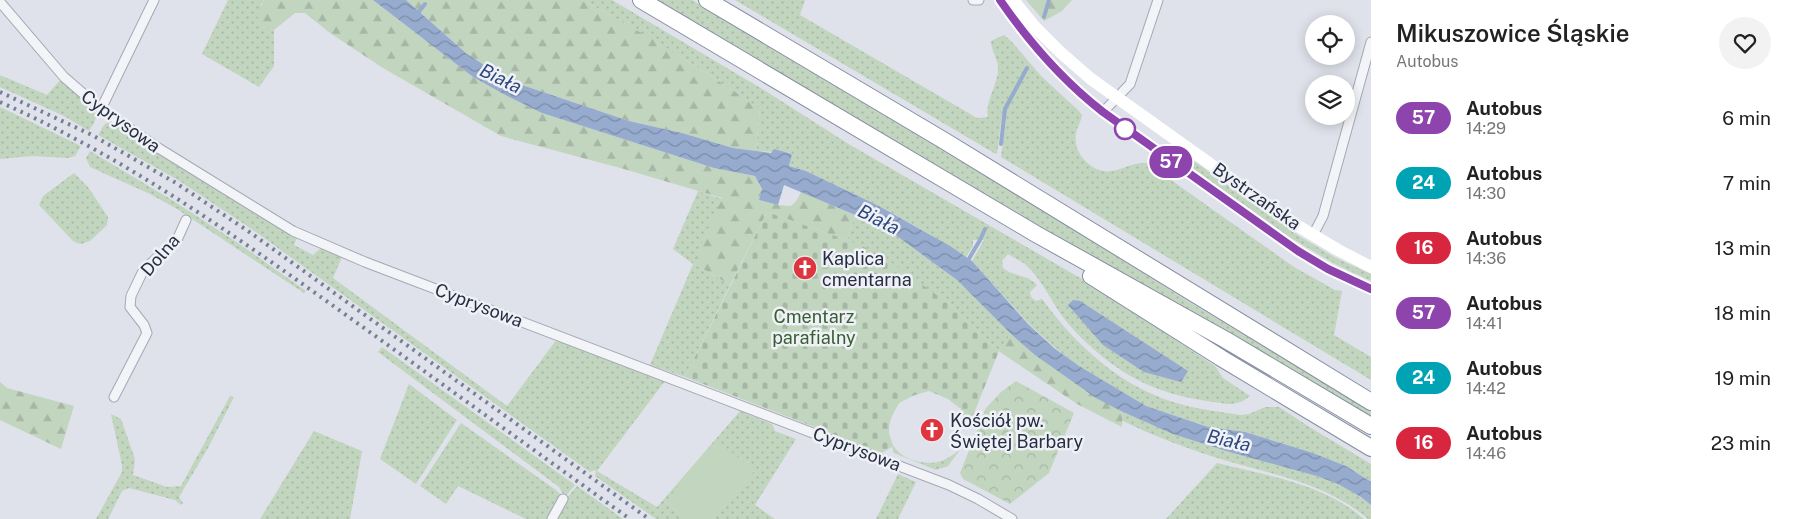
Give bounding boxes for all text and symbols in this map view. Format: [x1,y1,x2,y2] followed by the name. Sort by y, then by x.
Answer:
[1305,15,1355,125] map controls
[1305,15,1355,65] button: locate
[1719,17,1771,69] button: heart
[1396,19,1629,47] text: Mikuszowice Śląskie
[1396,52,1458,71] text: Autobus
[476,59,526,97] water label: Biała
[1305,75,1355,125] button: layers
[77,85,165,157] street label: Cyprysowa
[1466,97,1542,119] text: Autobus
[1412,107,1435,128] text: 57
[1722,107,1771,129] text: 6 min
[1114,118,1136,140] unlabelled marker
[1466,119,1506,138] text: 14:29
[1148,146,1194,178] line badge: 57
[1159,151,1183,172] text: 57
[1209,158,1305,234] street label: Bystrzańska
[1466,162,1542,184] text: Autobus
[1412,172,1435,193] text: 24
[1723,172,1771,194] text: 7 min
[1466,184,1506,203] text: 14:30
[854,199,904,239] water label: Biała
[1466,227,1542,249] text: Autobus
[136,230,184,280] street label: Dolna
[1414,237,1433,258] text: 16
[1714,237,1771,259] text: 13 min
[822,248,912,290] place label: Kaplica cmentarna
[1466,249,1506,268] text: 14:36
[792,255,818,281] church icon: Kaplica cmentarna
[432,279,526,331] street label: Cyprysowa
[1466,292,1542,314] text: Autobus
[1412,302,1435,323] text: 57
[1714,302,1771,324] text: 18 min
[772,306,856,348] park label: Cmentarz parafialny
[1466,314,1503,333] text: 14:41
[1466,357,1542,379] text: Autobus
[1412,367,1435,388] text: 24
[1715,367,1771,389] text: 19 min
[1466,379,1506,398] text: 14:42
[950,410,1083,452] place label: Kościół pw. Świętej Barbary
[919,417,945,443] church icon: Kościół pw. Świętej Barbary
[1466,422,1542,444] text: Autobus
[810,423,904,475] street label: Cyprysowa
[1205,424,1253,456] water label: Biała
[1414,432,1433,453] text: 16
[1711,432,1771,454] text: 23 min
[1466,444,1506,463] text: 14:46

